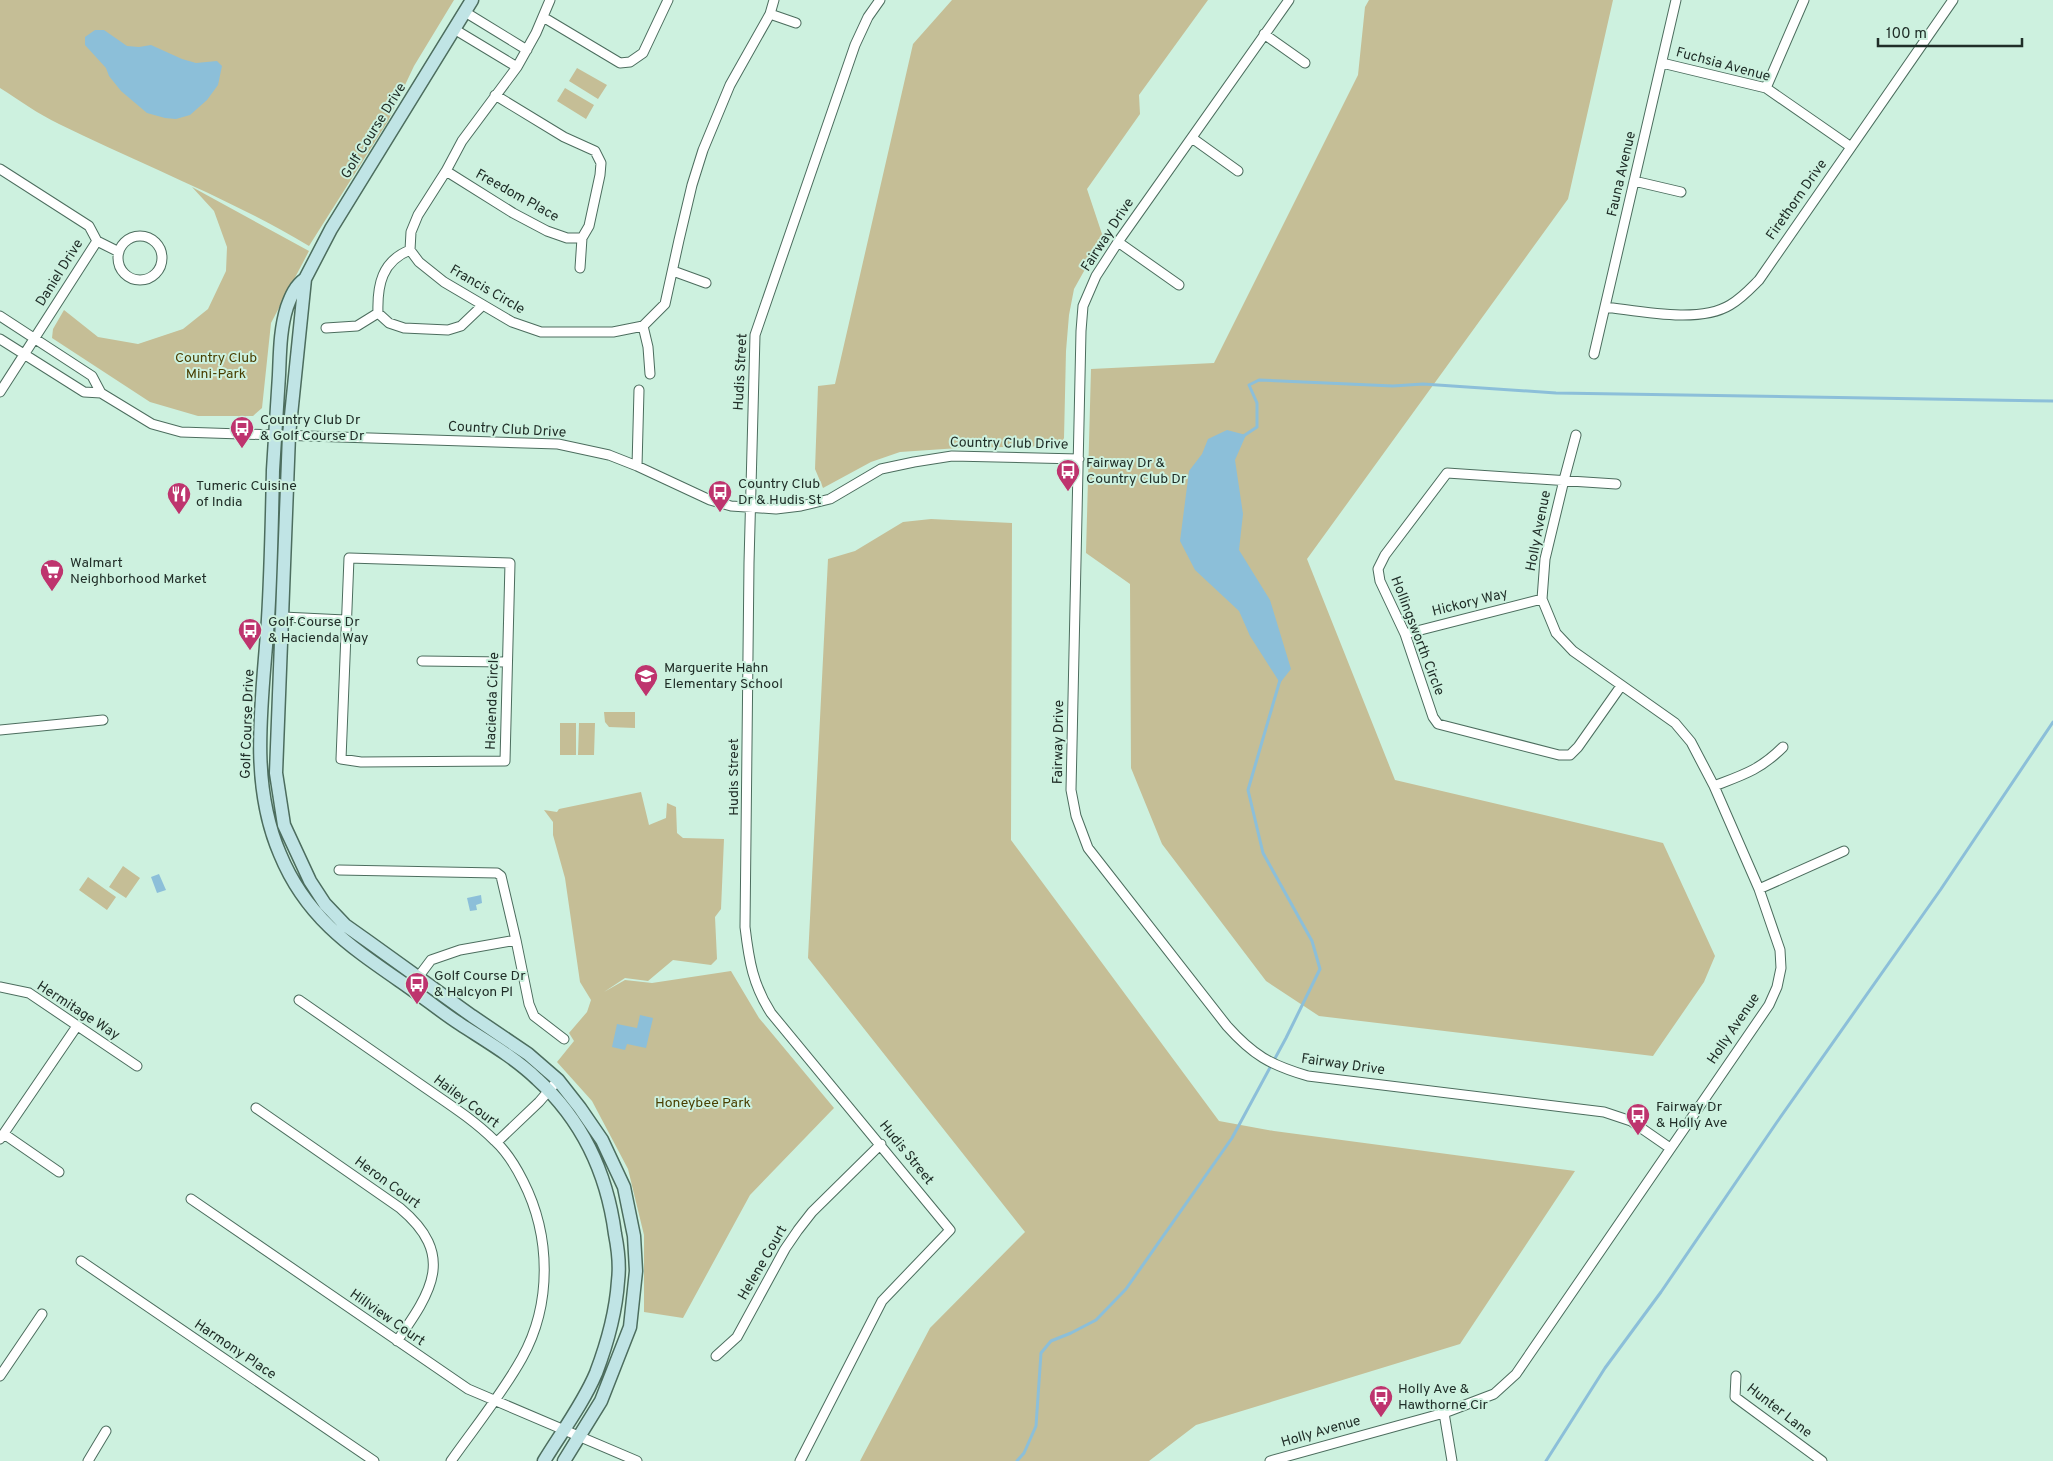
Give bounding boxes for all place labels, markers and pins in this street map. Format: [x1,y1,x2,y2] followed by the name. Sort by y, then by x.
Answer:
[260,412,365,445] place label: Country Club Dr & Golf Course Dr
[229,415,255,449] bus stop icon: Country Club Dr & Golf Course Dr
[1086,455,1187,488] place label: Fairway Dr & Country Club Dr
[1055,458,1081,492] bus stop icon: Fairway Dr & Country Club Dr
[738,476,822,509] place label: Country Club Dr & Hudis St
[196,478,297,511] place label: Tumeric Cuisine of India
[707,479,733,513] bus stop icon: Country Club Dr & Hudis St
[166,481,192,515] restaurant icon: Tumeric Cuisine of India
[70,555,207,588] place label: Walmart Neighborhood Market
[39,558,65,592] supermarket icon: Walmart Neighborhood Market
[268,614,368,647] place label: Golf Course Dr & Hacienda Way
[237,617,263,651] bus stop icon: Golf Course Dr & Hacienda Way
[664,660,783,693] place label: Marguerite Hahn Elementary School
[633,663,659,697] school or university icon: Marguerite Hahn Elementary School
[434,968,526,1001] place label: Golf Course Dr & Halcyon Pl
[404,971,430,1005] bus stop icon: Golf Course Dr & Halcyon Pl
[1656,1099,1727,1132] place label: Fairway Dr & Holly Ave
[1625,1102,1651,1136] bus stop icon: Fairway Dr & Holly Ave
[1398,1381,1489,1414] place label: Holly Ave & Hawthorne Cir
[1368,1384,1394,1418] bus stop icon: Holly Ave & Hawthorne Cir

